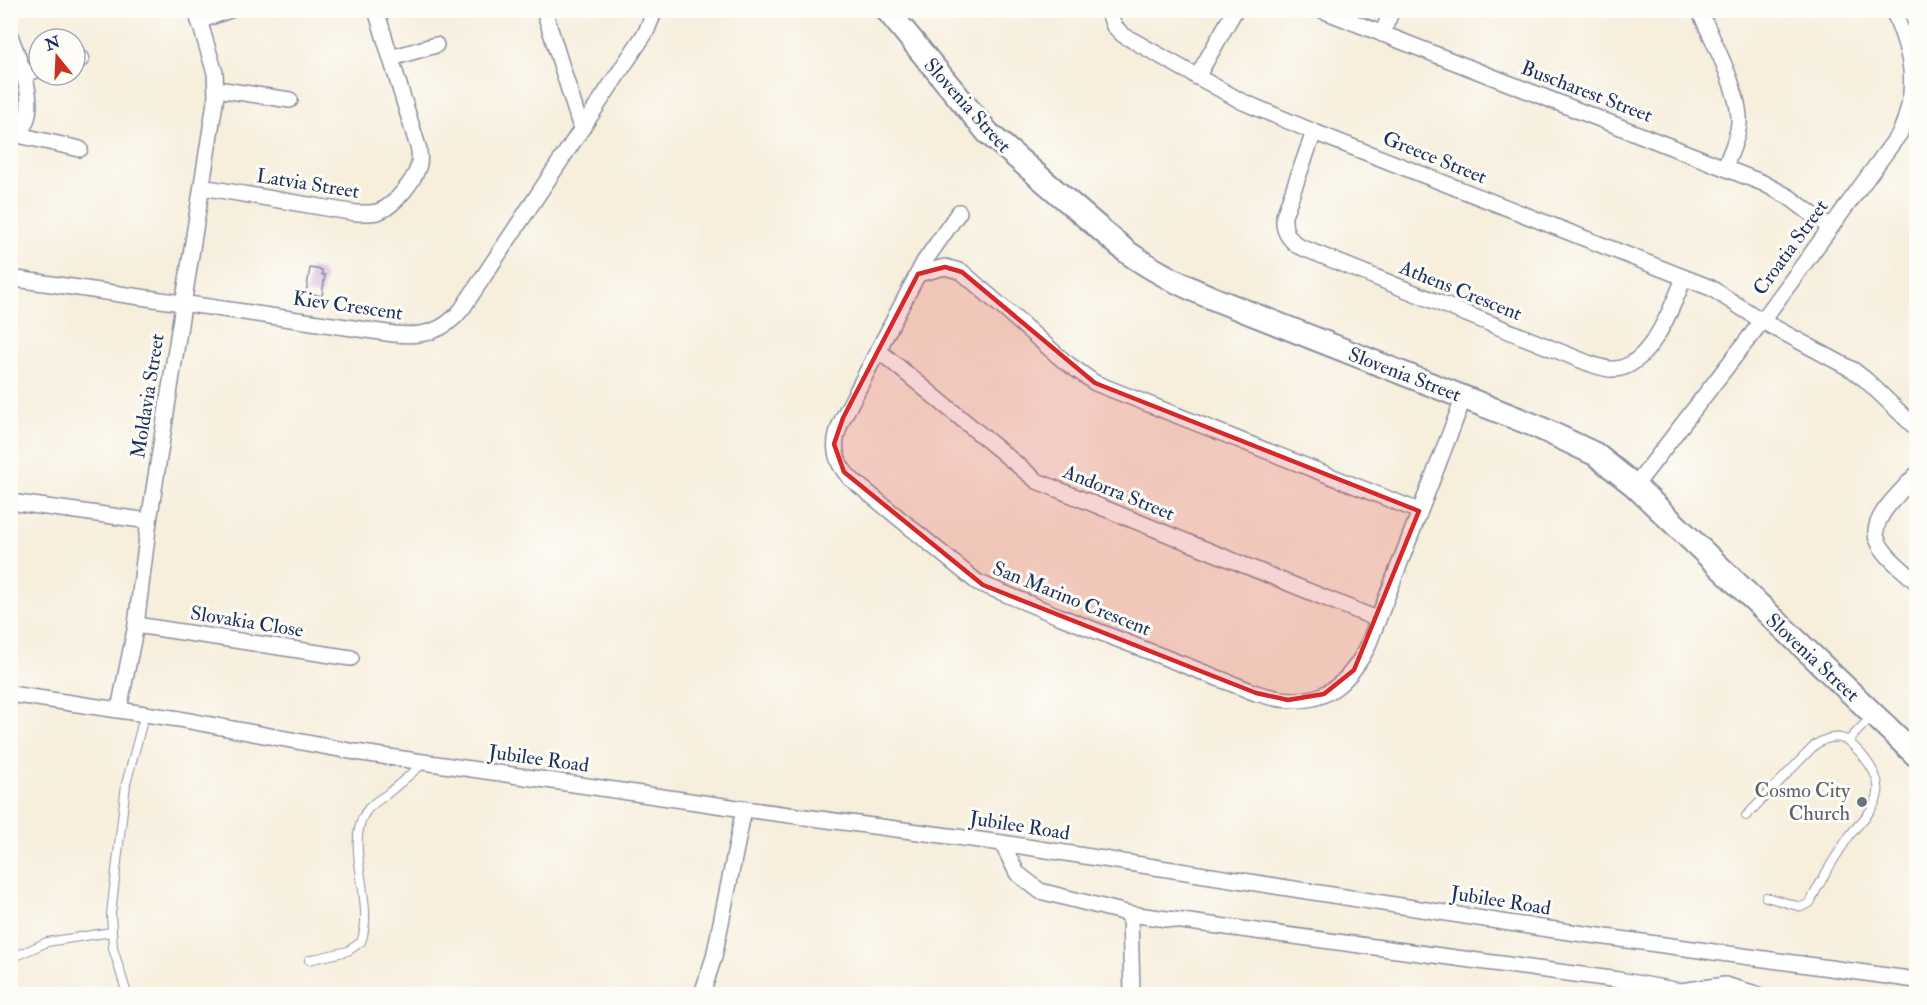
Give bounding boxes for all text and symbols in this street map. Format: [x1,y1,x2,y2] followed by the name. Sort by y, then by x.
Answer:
[27,27,87,87] north arrow
[42,32,63,56] text: N
[919,53,1017,158] street label: Slovenia Street
[1518,55,1656,128] street label: Buscharest Street
[1379,125,1491,190] street label: Greece Street
[255,163,362,204] street label: Latvia Street
[1747,194,1834,300] street label: Croatia Street
[1395,254,1526,327] street label: Athens Crescent
[291,285,405,326] street label: Kiev Crescent
[125,331,170,460] street label: Moldavia Street
[1345,342,1465,408] street label: Slovenia Street
[1059,458,1179,526] street label: Andorra Street
[989,555,1155,642] street label: San Marino Crescent
[189,600,305,643] street label: Slovakia Close
[1761,608,1865,707] street label: Slovenia Street
[486,739,591,778] street label: Jubilee Road
[1755,778,1851,826] place label: Cosmo City Church
[1855,795,1869,809] marker: Cosmo City Church
[967,805,1072,846] street label: Jubilee Road
[1448,880,1553,921] street label: Jubilee Road

